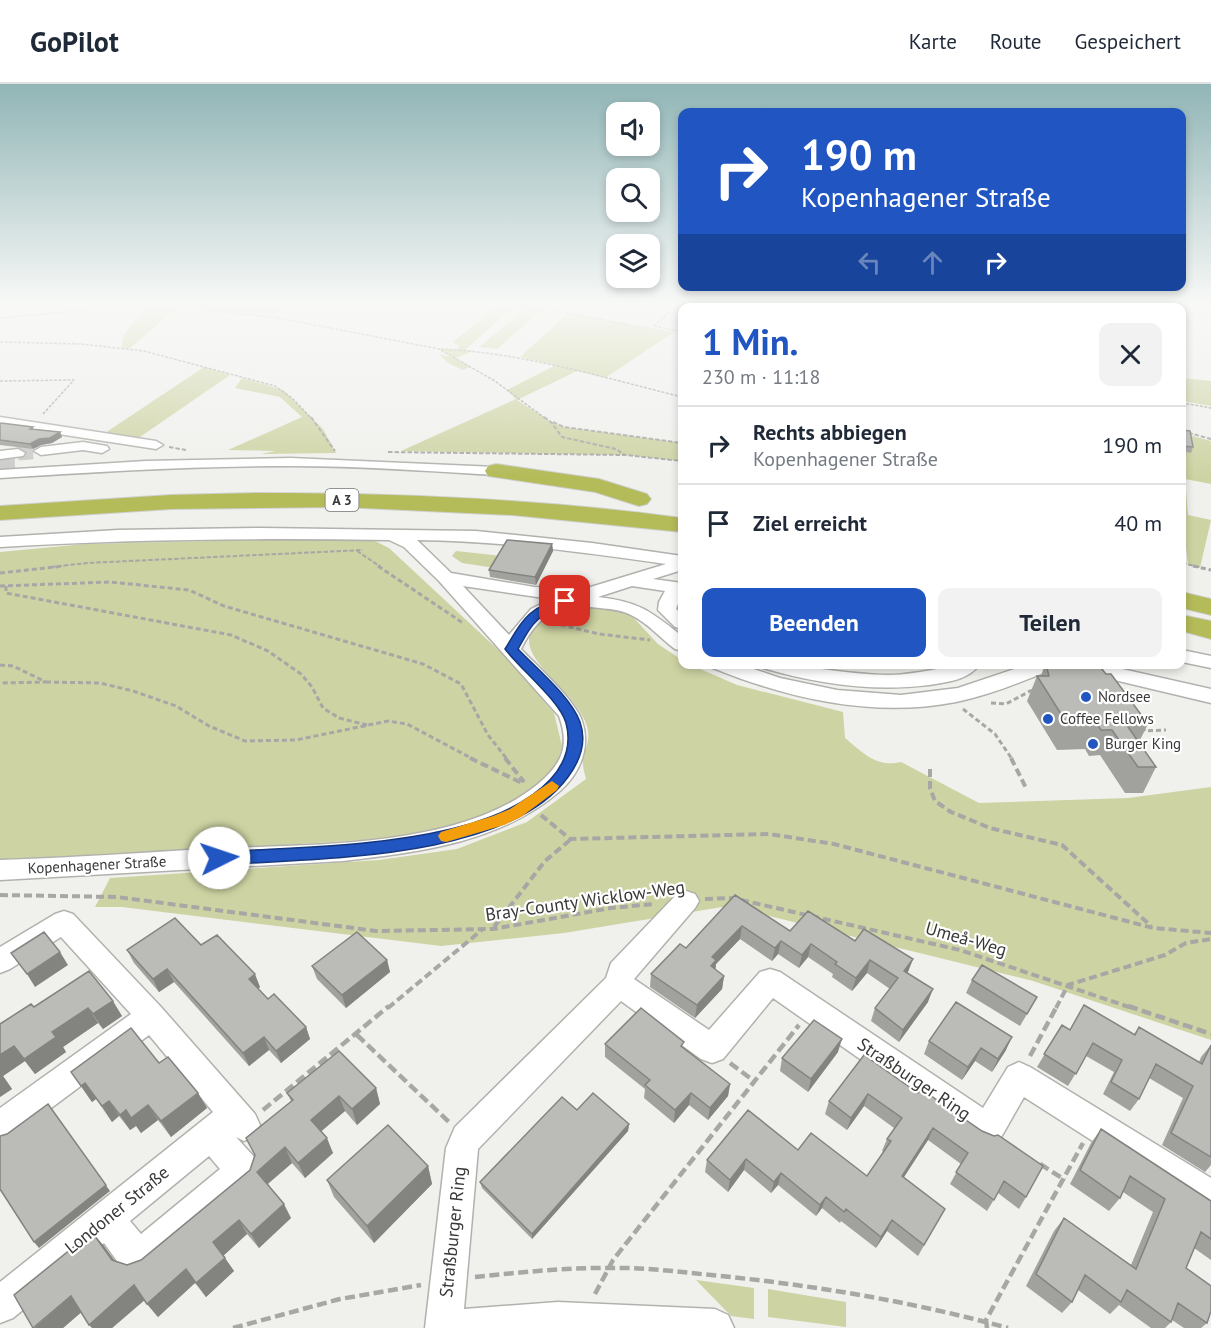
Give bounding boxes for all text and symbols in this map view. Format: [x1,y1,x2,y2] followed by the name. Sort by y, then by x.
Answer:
[30,23,119,60] text: GoPilot
[909,28,957,55] text: Karte
[990,28,1041,55] text: Route
[1074,28,1181,55] text: Gespeichert
[606,102,660,288] map controls
[606,102,660,156] button: sound
[801,127,917,182] text: 190 m
[702,132,780,210] icon: right
[606,168,660,222] button: search
[801,180,1051,214] text: Kopenhagener Straße
[606,234,660,288] button: layers
[853,246,886,279] icon: left
[916,246,949,279] icon: ahead
[979,246,1012,279] icon: right
[702,318,798,365] text: 1 Min.
[1099,323,1162,386] button: close
[702,364,820,390] text: 230 m · 11:18
[753,418,907,446] text: Rechts abbiegen
[702,429,735,462] icon: right
[1102,431,1162,459] text: 190 m
[753,446,938,472] text: Kopenhagener Straße
[326,489,358,511] road number: A 3
[702,507,735,540] icon: arrive
[753,509,867,537] text: Ziel erreicht
[1114,509,1162,537] text: 40 m
[539,575,590,626] pin
[548,584,581,617] icon: arrive
[702,588,926,657] button: Beenden
[938,588,1162,657] button: Teilen
[1098,687,1151,706] place label: Nordsee
[1079,690,1093,704] marker: Nordsee
[1060,709,1154,728] place label: Coffee Fellows
[1041,712,1055,726] marker: Coffee Fellows
[1105,734,1181,753] place label: Burger King
[1086,737,1100,751] marker: Burger King
[187,826,251,890] position arrow
[27,851,167,878] street label: Kopenhagener Straße
[484,875,686,926] street label: Bray-County Wicklow-Weg
[923,916,1010,961] street label: Umeå-Weg
[853,1032,975,1125] street label: Straßburger Ring
[60,1161,173,1259] street label: Londoner Straße
[434,1165,471,1299] street label: Straßburger Ring

